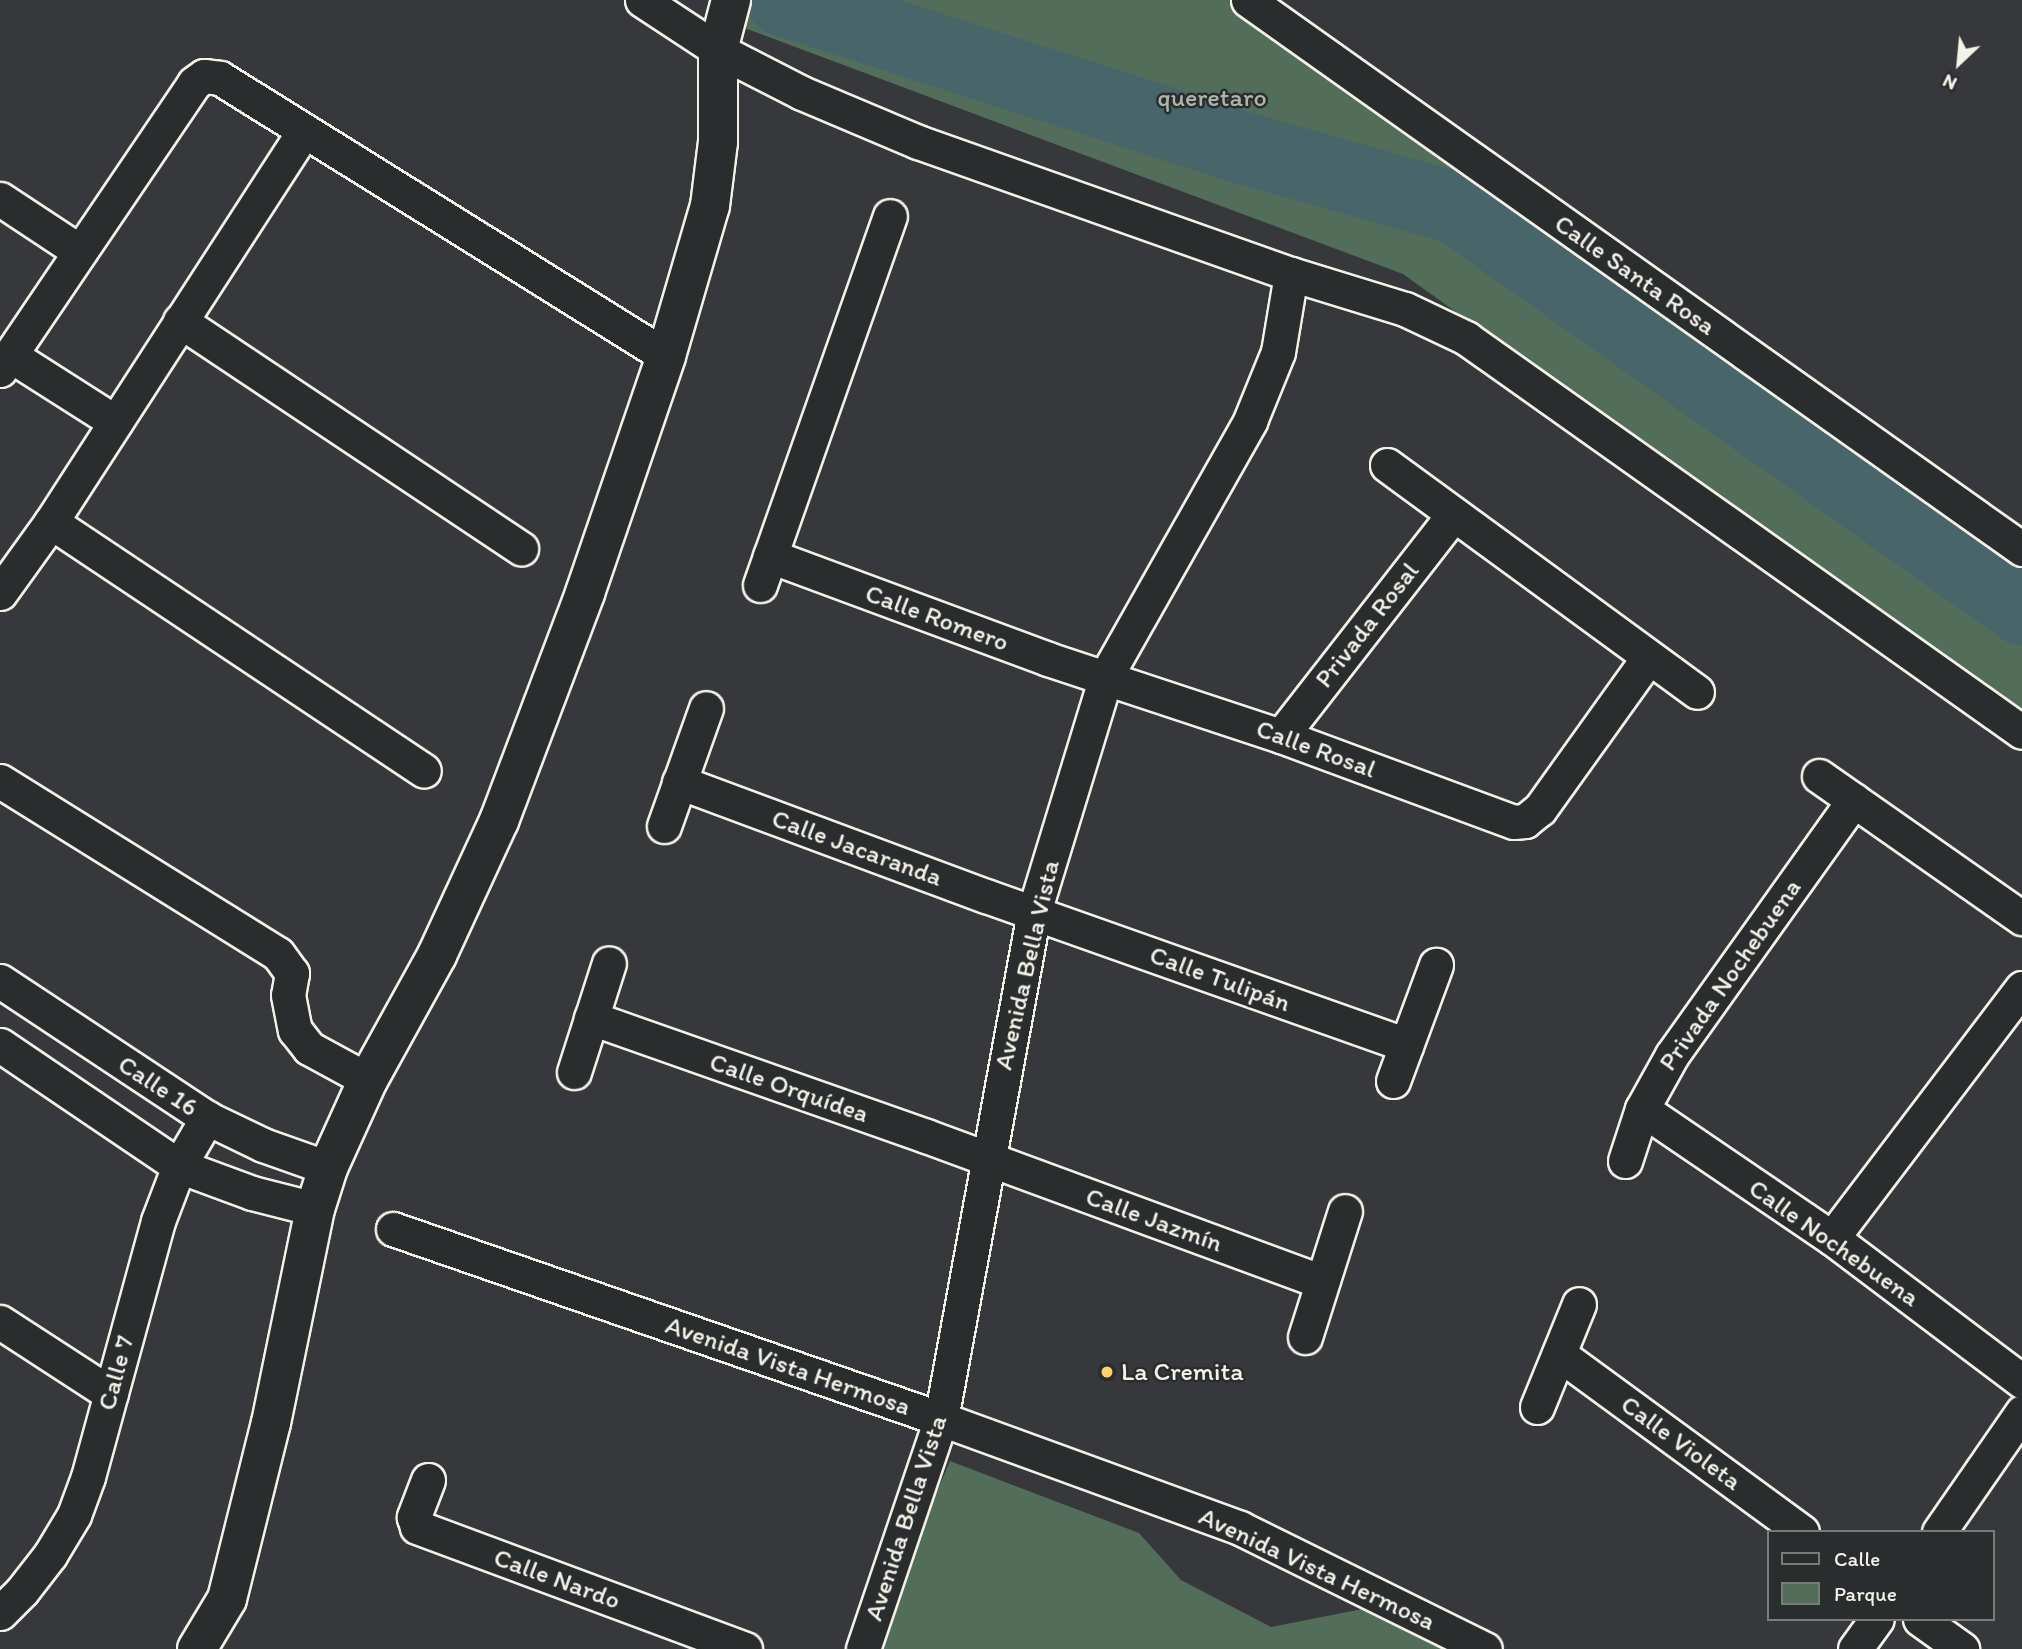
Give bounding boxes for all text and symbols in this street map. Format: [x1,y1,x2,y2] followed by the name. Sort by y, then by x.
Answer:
[1924,28,1994,98] north arrow
[1939,69,1960,95] text: N
[1157,82,1267,114] park label: queretaro
[1549,208,1721,342] street label: Calle Santa Rosa
[1308,556,1426,694] street label: Privada Rosal
[862,578,1012,658] street label: Calle Romero
[1253,713,1379,785] street label: Calle Rosal
[767,803,947,893] street label: Calle Jacaranda
[988,858,1066,1072] street label: Avenida Bella Vista
[1652,873,1808,1077] street label: Privada Nochebuena
[1146,939,1294,1019] street label: Calle Tulipán
[705,1046,873,1130] street label: Calle Orquídea
[112,1049,204,1123] street label: Calle 16
[1743,1173,1925,1313] street label: Calle Nochebuena
[1081,1181,1227,1259] street label: Calle Jazmín
[662,1309,914,1423] street label: Avenida Vista Hermosa
[91,1332,141,1414] street label: Calle 7
[1121,1356,1244,1388] place label: La Cremita
[1099,1364,1115,1380] marker: La Cremita
[1615,1389,1747,1497] street label: Calle Violeta
[858,1412,954,1624] street label: Avenida Bella Vista
[1194,1501,1440,1637] street label: Avenida Vista Hermosa
[1766,1530,1994,1621] legend
[490,1542,624,1616] street label: Calle Nardo
[1834,1546,1880,1571] text: Calle
[1834,1581,1897,1606] text: Parque

